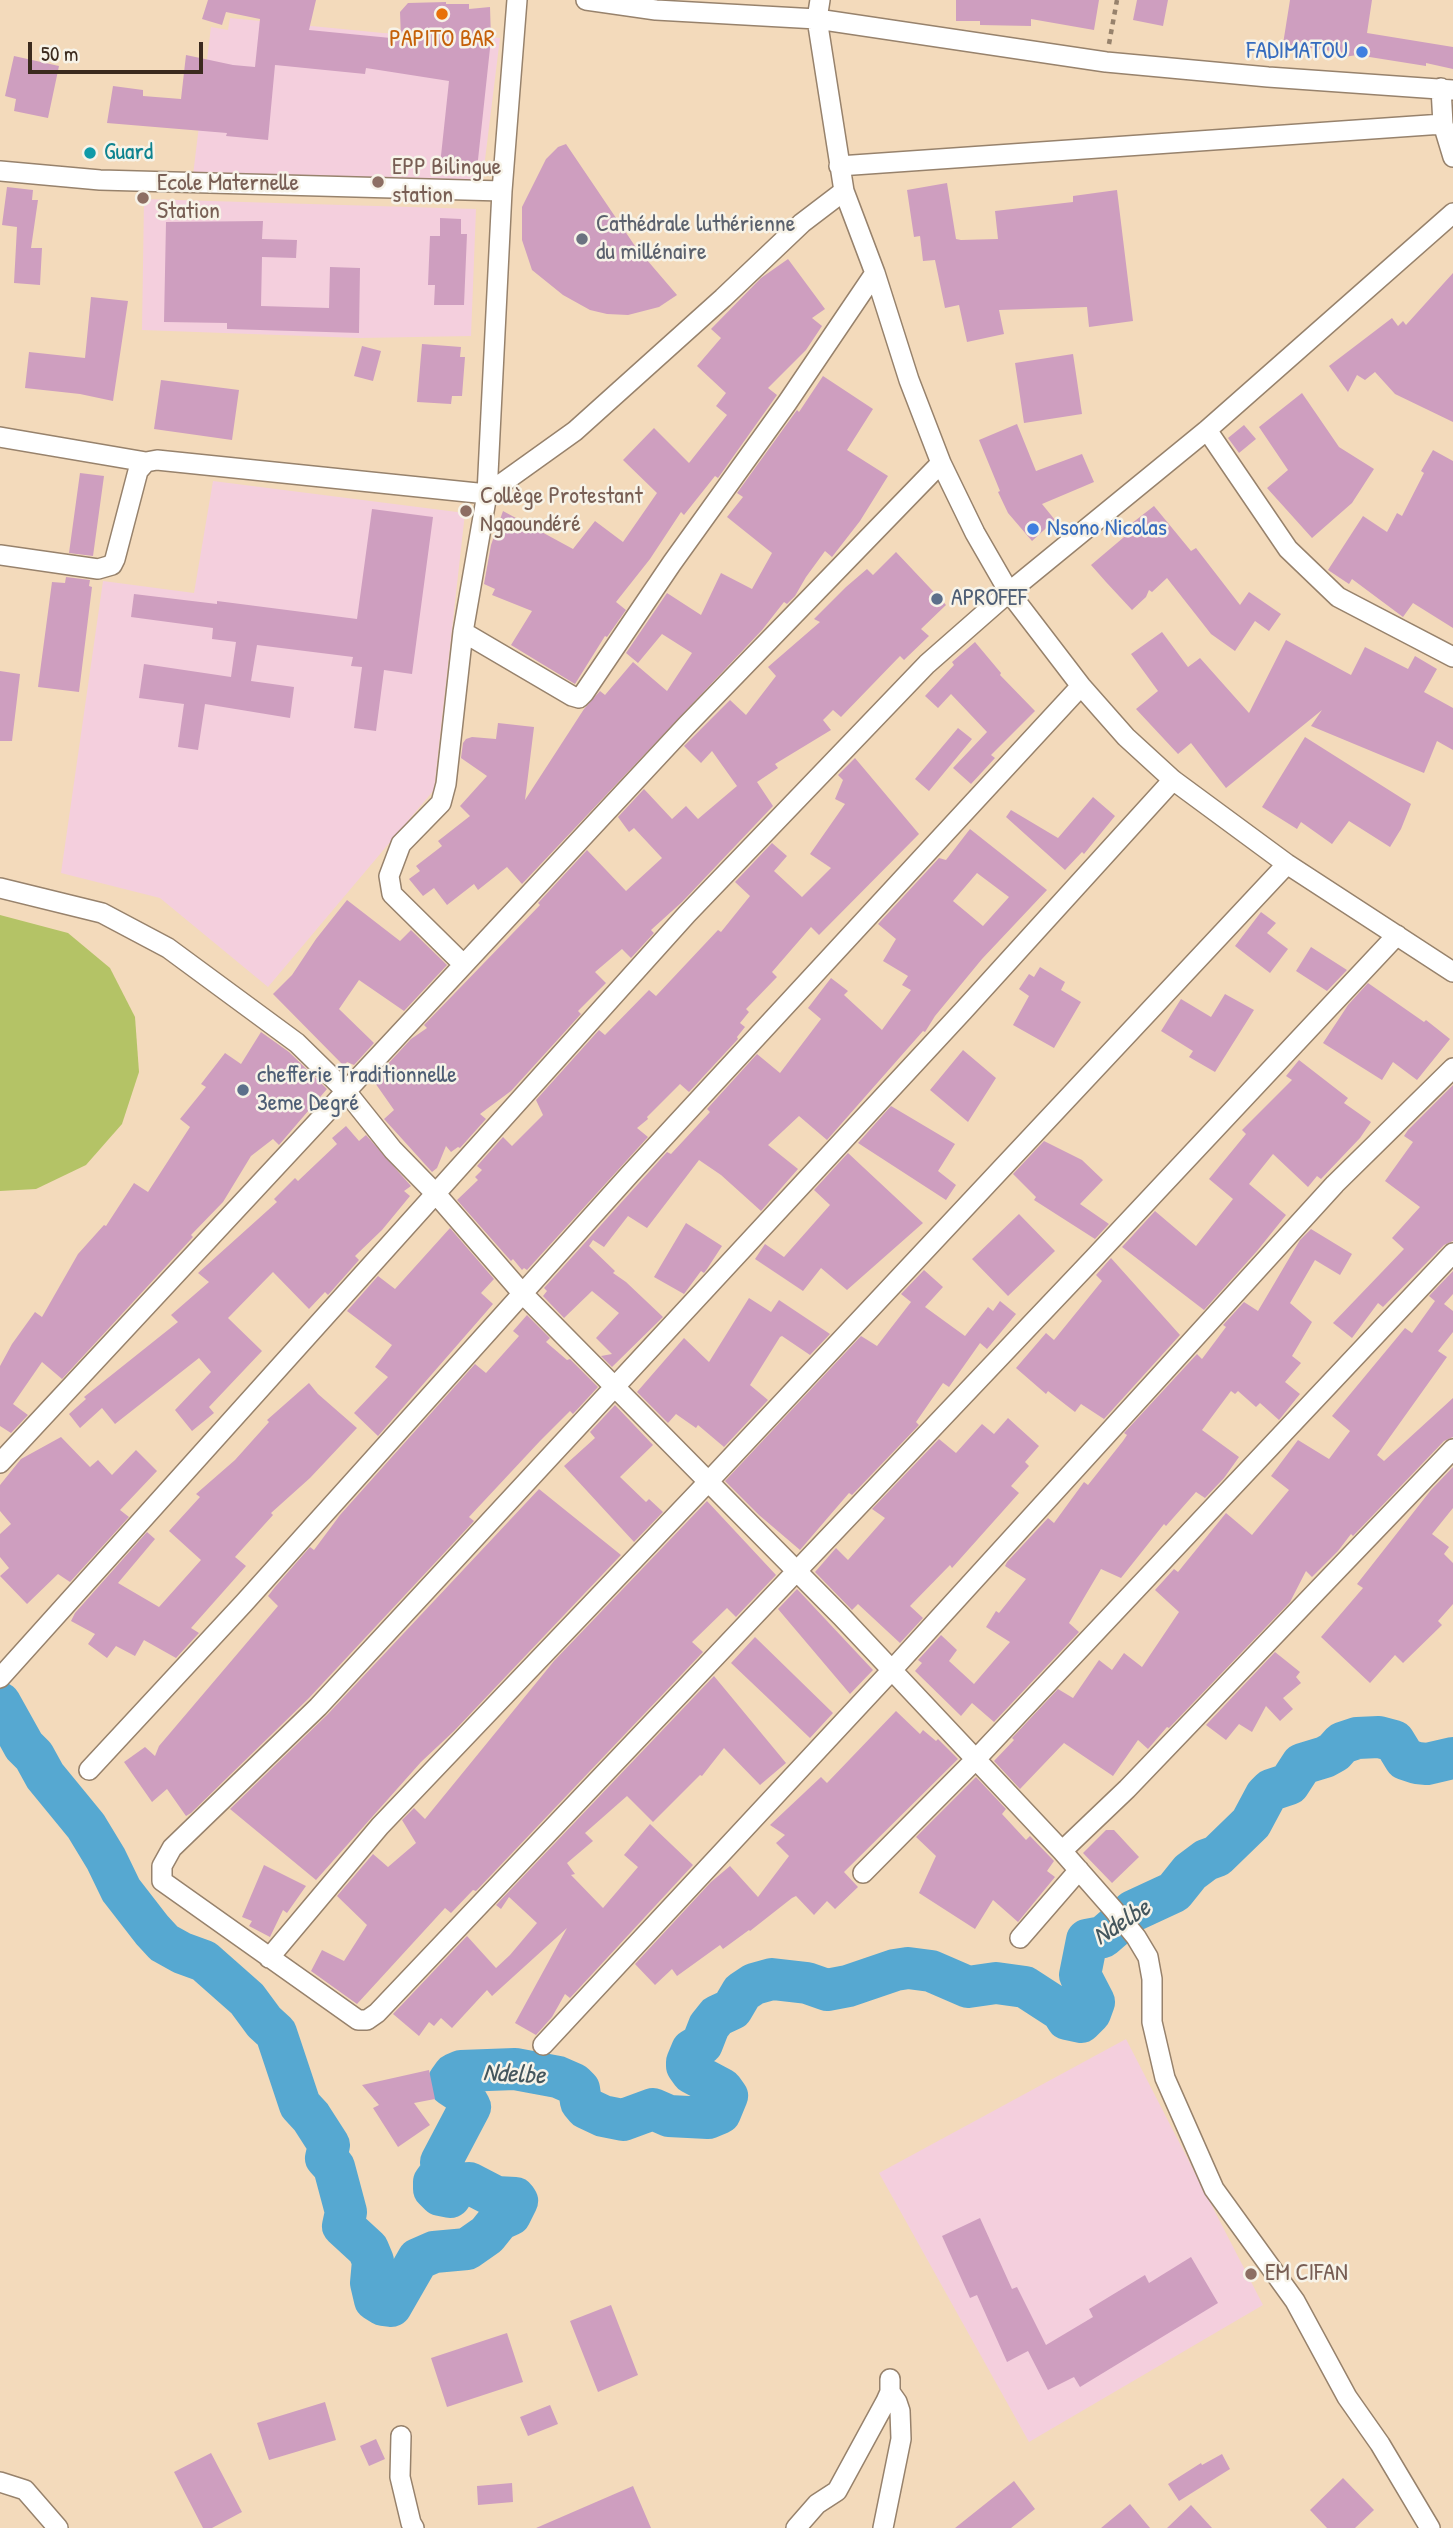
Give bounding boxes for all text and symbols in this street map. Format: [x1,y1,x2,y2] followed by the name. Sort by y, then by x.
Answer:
[434,6,450,22] marker: PAPITO BAR
[389,26,495,54] place label: PAPITO BAR
[32,28,206,72] scale bar
[1246,38,1348,66] place label: FADIMATOU
[41,39,78,68] text: 50 m
[1354,44,1370,60] marker: FADIMATOU
[104,139,153,167] place label: Guard
[82,145,98,161] marker: Guard
[392,154,501,210] place label: EPP Bilingue station
[157,170,299,226] place label: Ecole Maternelle Station
[370,174,386,190] marker: EPP Bilingue station
[135,190,151,206] marker: Ecole Maternelle Station
[596,211,795,267] place label: Cathédrale luthérienne du millénaire
[574,231,590,247] marker: Cathédrale luthérienne du millénaire
[480,483,643,539] place label: Collège Protestant Ngaoundéré
[458,503,474,519] marker: Collège Protestant Ngaoundéré
[1047,515,1167,543] place label: Nsono Nicolas
[1025,521,1041,537] marker: Nsono Nicolas
[951,585,1027,613] place label: APROFEF
[929,591,945,607] marker: APROFEF
[257,1062,457,1118] place label: chefferie Traditionnelle 3eme Degré
[235,1082,251,1098] marker: chefferie Traditionnelle 3eme Degré
[1087,1893,1157,1953] water label: Ndelbe
[482,2058,546,2092] water label: Ndelbe
[1265,2260,1348,2288] place label: EM CIFAN
[1243,2266,1259,2282] marker: EM CIFAN

